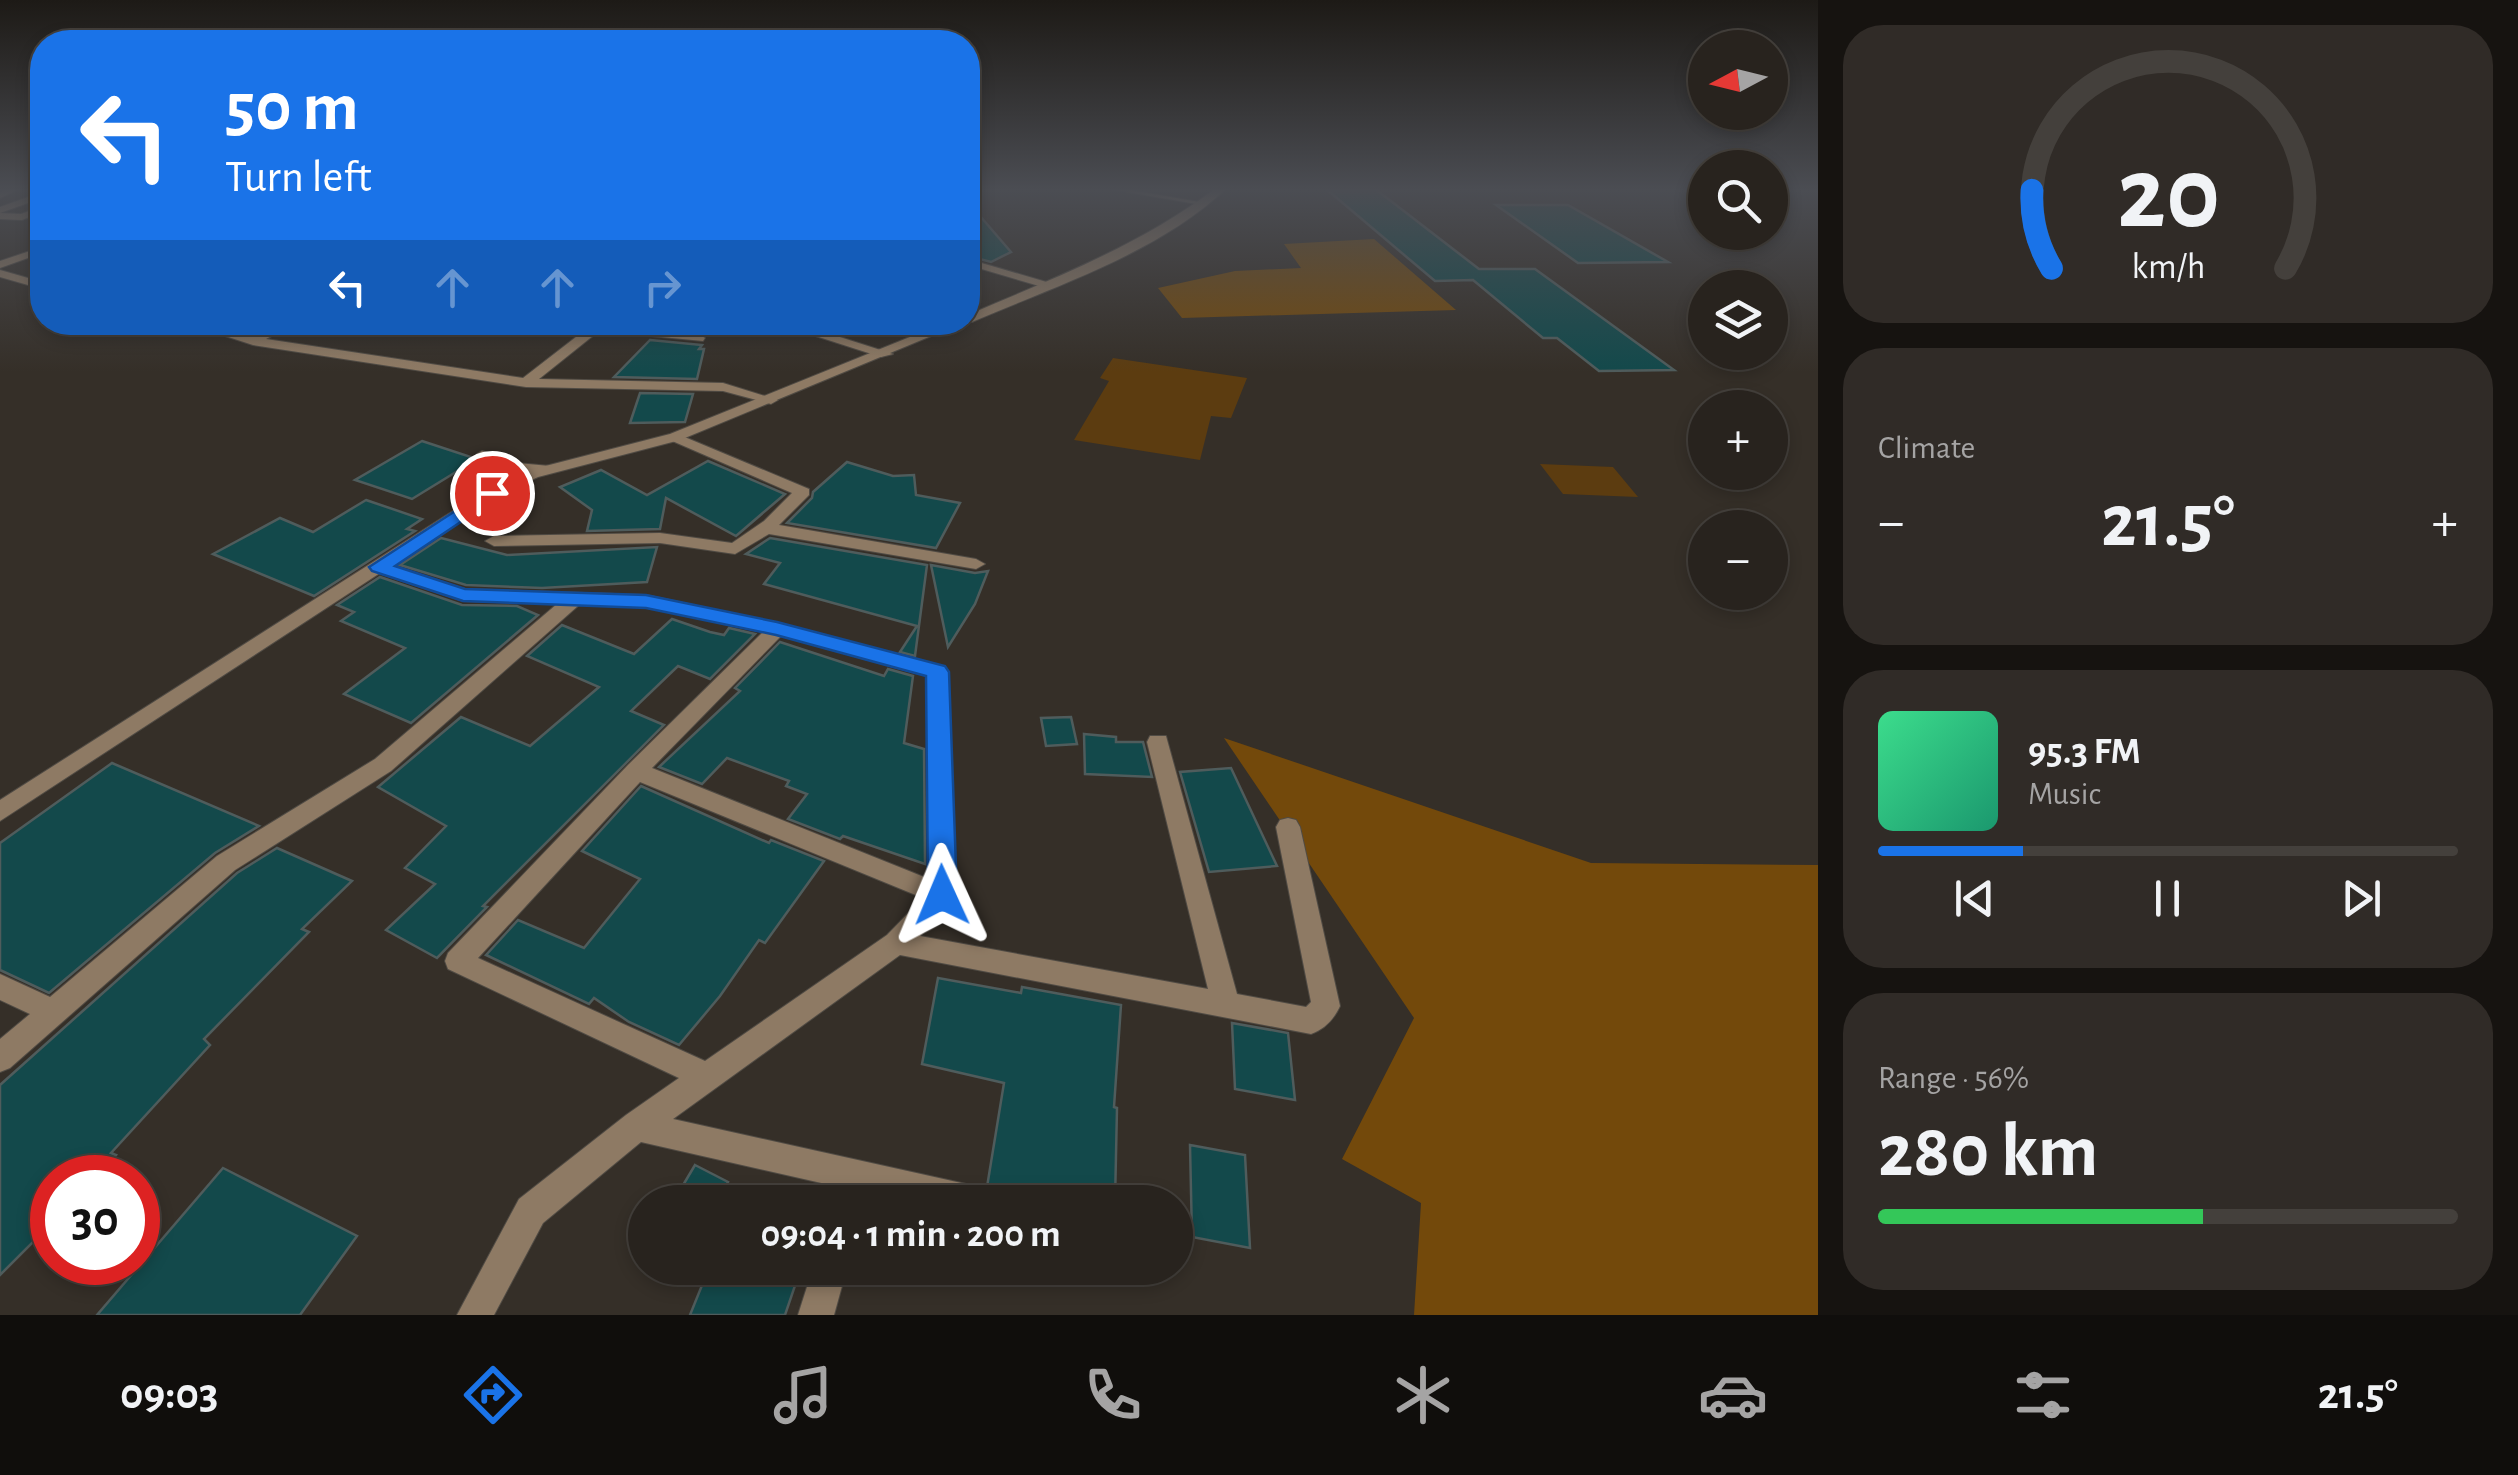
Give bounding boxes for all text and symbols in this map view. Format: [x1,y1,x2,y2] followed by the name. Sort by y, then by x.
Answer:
[1688,30,1788,130] north arrow
[1688,30,1788,610] map controls
[60,70,190,200] icon: left
[225,73,359,143] text: 50 m
[2116,143,2220,247] text: 20
[1688,150,1788,250] button: search
[225,155,372,200] text: Turn left
[2131,249,2205,285] text: km/h
[320,260,375,315] icon: left
[425,260,480,315] icon: ahead
[530,260,585,315] icon: ahead
[635,260,690,315] icon: right
[1688,270,1788,370] button: layers
[1688,390,1788,490] button: +
[1878,432,1975,464] text: Climate
[450,451,535,536] pin
[465,466,520,521] icon: arrive
[2101,485,2235,560] text: 21.5°
[1878,495,1904,550] text: −
[2432,495,2458,550] text: +
[1688,510,1788,610] button: −
[2028,733,2141,771] text: 95.3 FM
[2028,778,2101,810] text: Music
[890,843,994,947] position arrow
[1947,871,2002,926] icon: previous
[2140,871,2195,926] icon: pause
[2334,871,2389,926] icon: next
[1878,1062,2029,1094] text: Range · 56%
[1878,1115,2098,1190] text: 280 km
[30,1155,160,1285] speed limit sign: 30
[760,1216,1061,1254] text: 09:04 · 1 min · 200 m
[458,1360,528,1430] icon: directions
[768,1360,838,1430] icon: music
[1078,1360,1148,1430] icon: phone
[1388,1360,1458,1430] icon: climate
[1698,1360,1768,1430] icon: car
[2008,1360,2078,1430] icon: filters
[120,1372,218,1417] text: 09:03
[2318,1372,2398,1417] text: 21.5°

